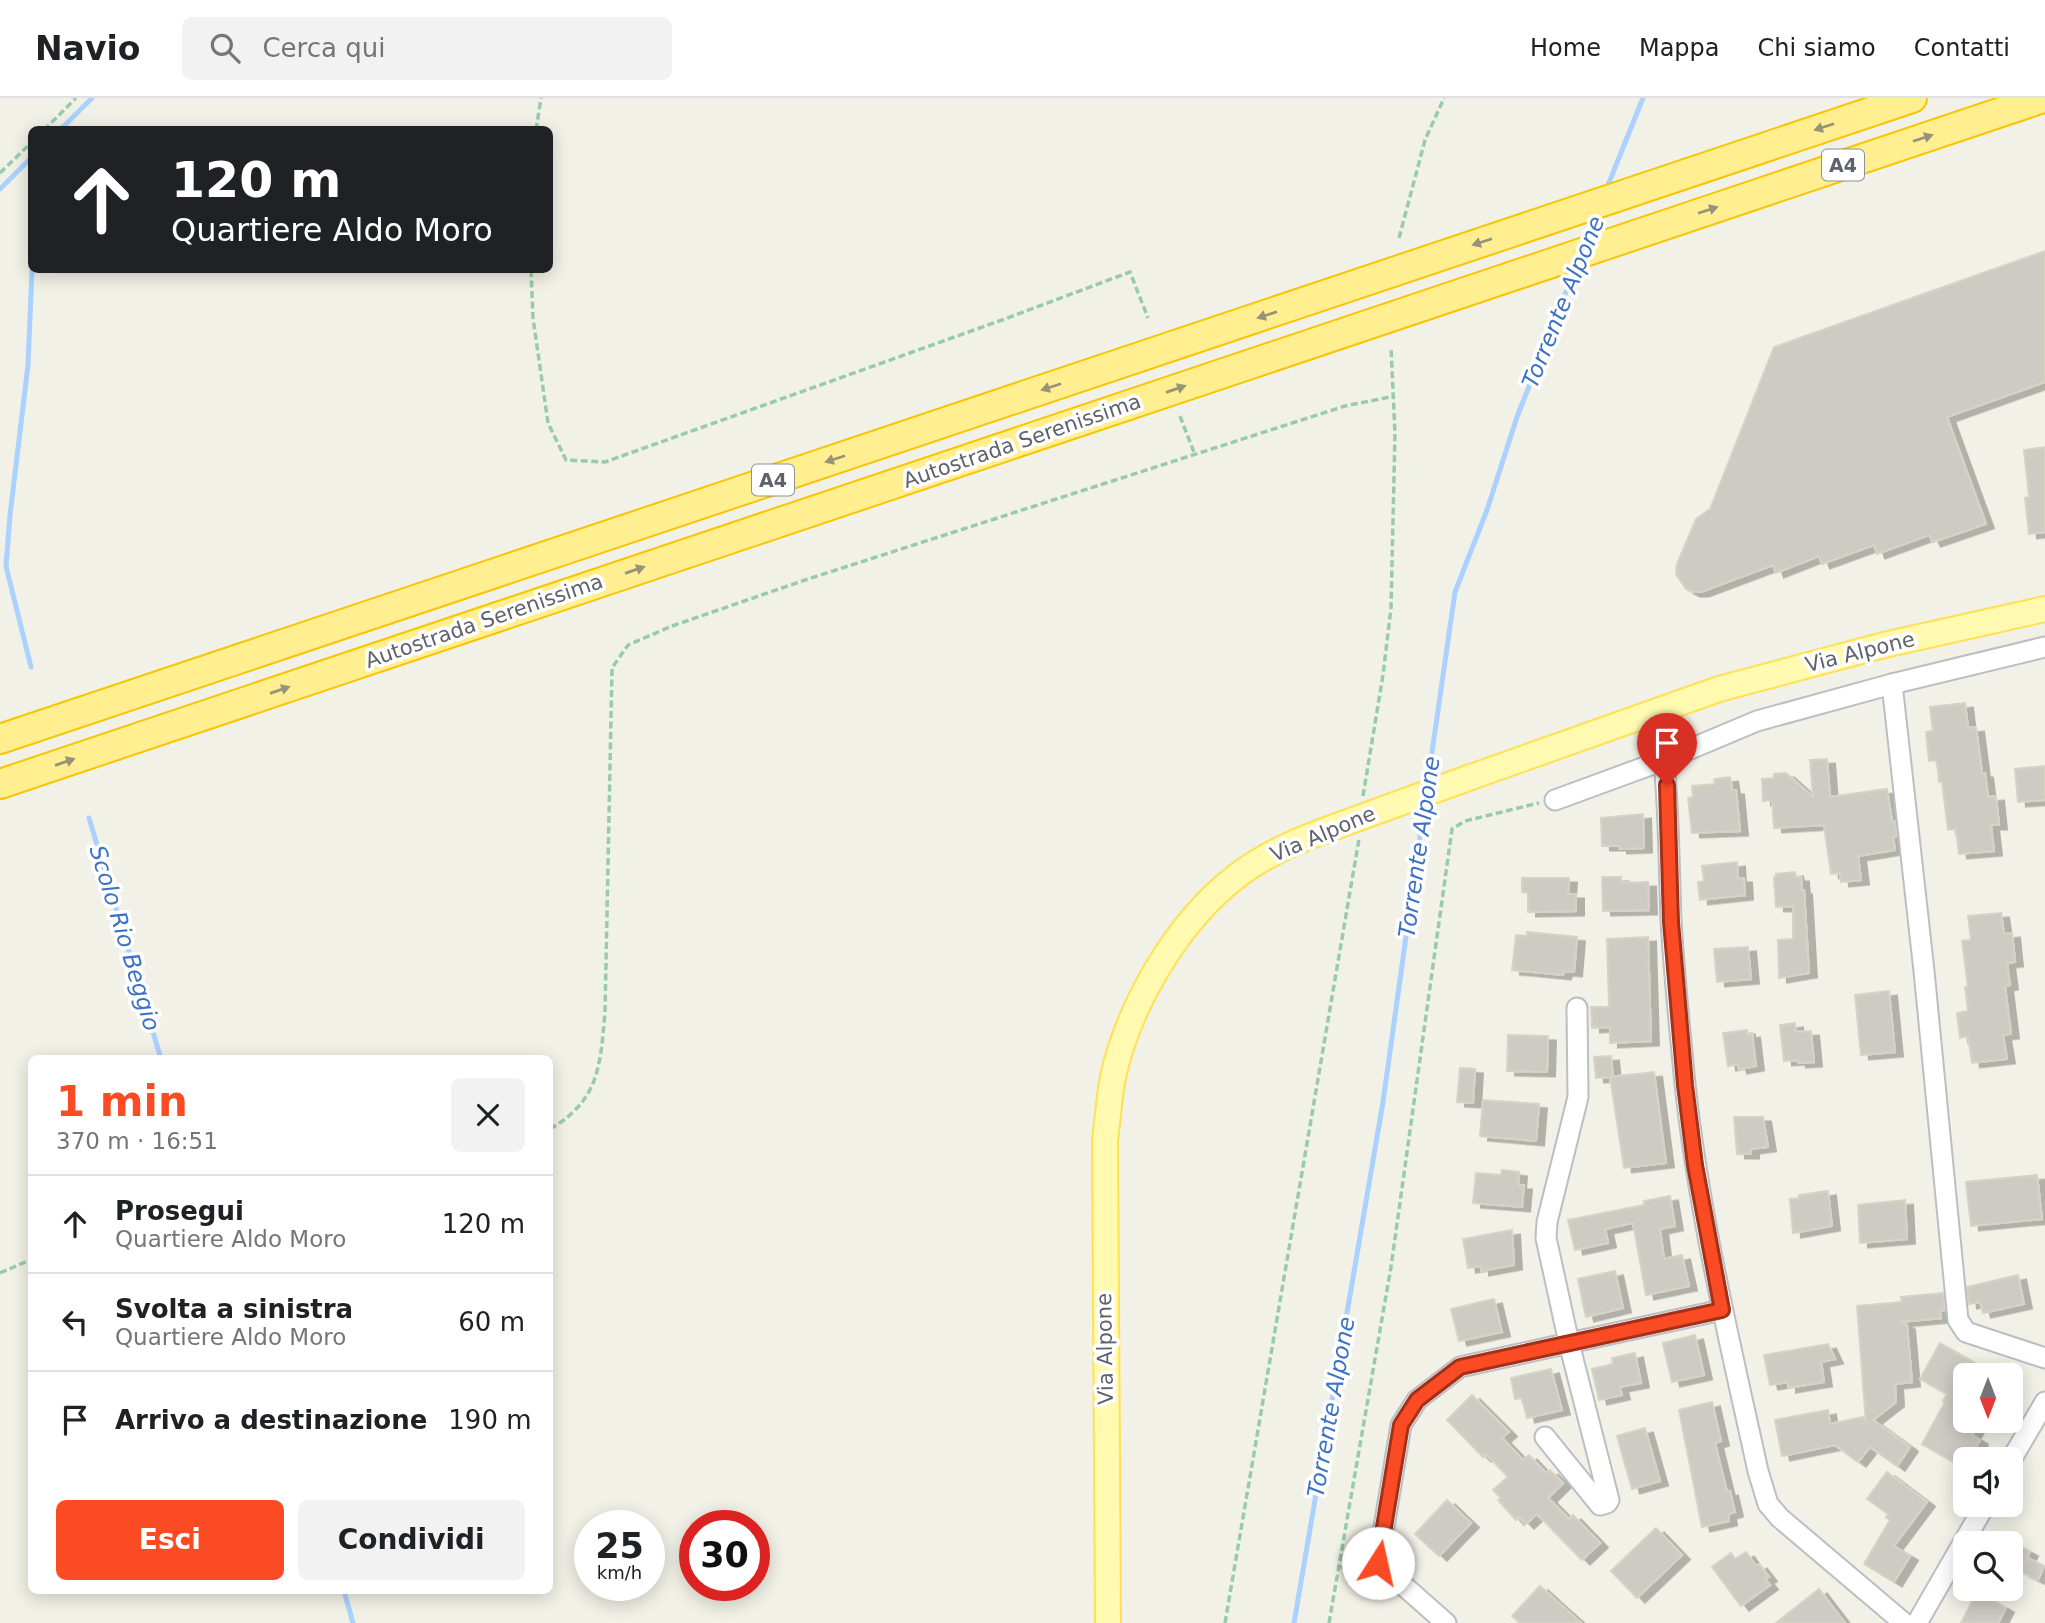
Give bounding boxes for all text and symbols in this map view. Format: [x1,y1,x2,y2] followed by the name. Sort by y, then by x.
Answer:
[182,17,672,80] search box
[35,29,140,68] text: Navio
[206,29,244,67] icon: search
[262,33,385,63] text: Cerca qui
[1530,34,1601,62] text: Home
[1639,34,1720,62] text: Mappa
[1758,34,1876,62] text: Chi siamo
[1914,34,2010,62] text: Contatti
[1813,122,1834,133] one-way arrow
[1913,132,1934,143] one-way arrow
[1822,150,1864,180] road number: A4
[171,152,341,209] text: 120 m
[56,154,147,245] icon: ahead
[1697,204,1718,215] one-way arrow
[171,211,493,249] text: Quartiere Aldo Moro
[1517,212,1609,392] water label: Torrente Alpone
[1472,238,1493,248] one-way arrow
[1256,310,1277,321] one-way arrow
[1040,382,1061,393] one-way arrow
[1166,383,1187,394] one-way arrow
[900,389,1144,493] street label: Autostrada Serenissima
[824,454,845,465] one-way arrow
[752,464,794,496] road number: A4
[625,565,646,575] one-way arrow
[362,569,606,673] street label: Autostrada Serenissima
[1803,627,1917,677] street label: Via Alpone
[270,684,291,695] one-way arrow
[1637,713,1697,785] pin
[1648,724,1686,762] icon: arrive
[1393,755,1445,939] water label: Torrente Alpone
[54,756,75,767] one-way arrow
[1267,801,1379,867] street label: Via Alpone
[84,842,166,1034] water label: Scolo Rio Beggio
[56,1077,188,1126] text: 1 min
[451,1078,525,1152] button: close
[56,1128,218,1154] text: 370 m · 16:51
[115,1196,244,1226] text: Prosegui
[56,1205,94,1243] icon: ahead
[442,1209,525,1239] text: 120 m
[115,1226,346,1252] text: Quartiere Aldo Moro
[1092,1293,1118,1405] street label: Via Alpone
[115,1294,353,1324] text: Svolta a sinistra
[56,1303,94,1341] icon: left
[458,1307,525,1337] text: 60 m
[1302,1315,1360,1499] water label: Torrente Alpone
[115,1324,346,1350] text: Quartiere Aldo Moro
[1953,1363,2023,1433] north arrow
[1953,1363,2023,1601] map controls
[56,1401,94,1439] icon: arrive
[115,1405,427,1435] text: Arrivo a destinazione
[448,1405,532,1435] text: 190 m
[1953,1447,2023,1517] button: sound
[56,1500,284,1580] button: Esci
[298,1500,525,1580] button: Condividi
[679,1510,770,1601] speed limit sign: 30
[595,1526,644,1566] text: 25
[1341,1526,1415,1600] position arrow
[1953,1531,2023,1601] button: search
[597,1562,642,1583] text: km/h

